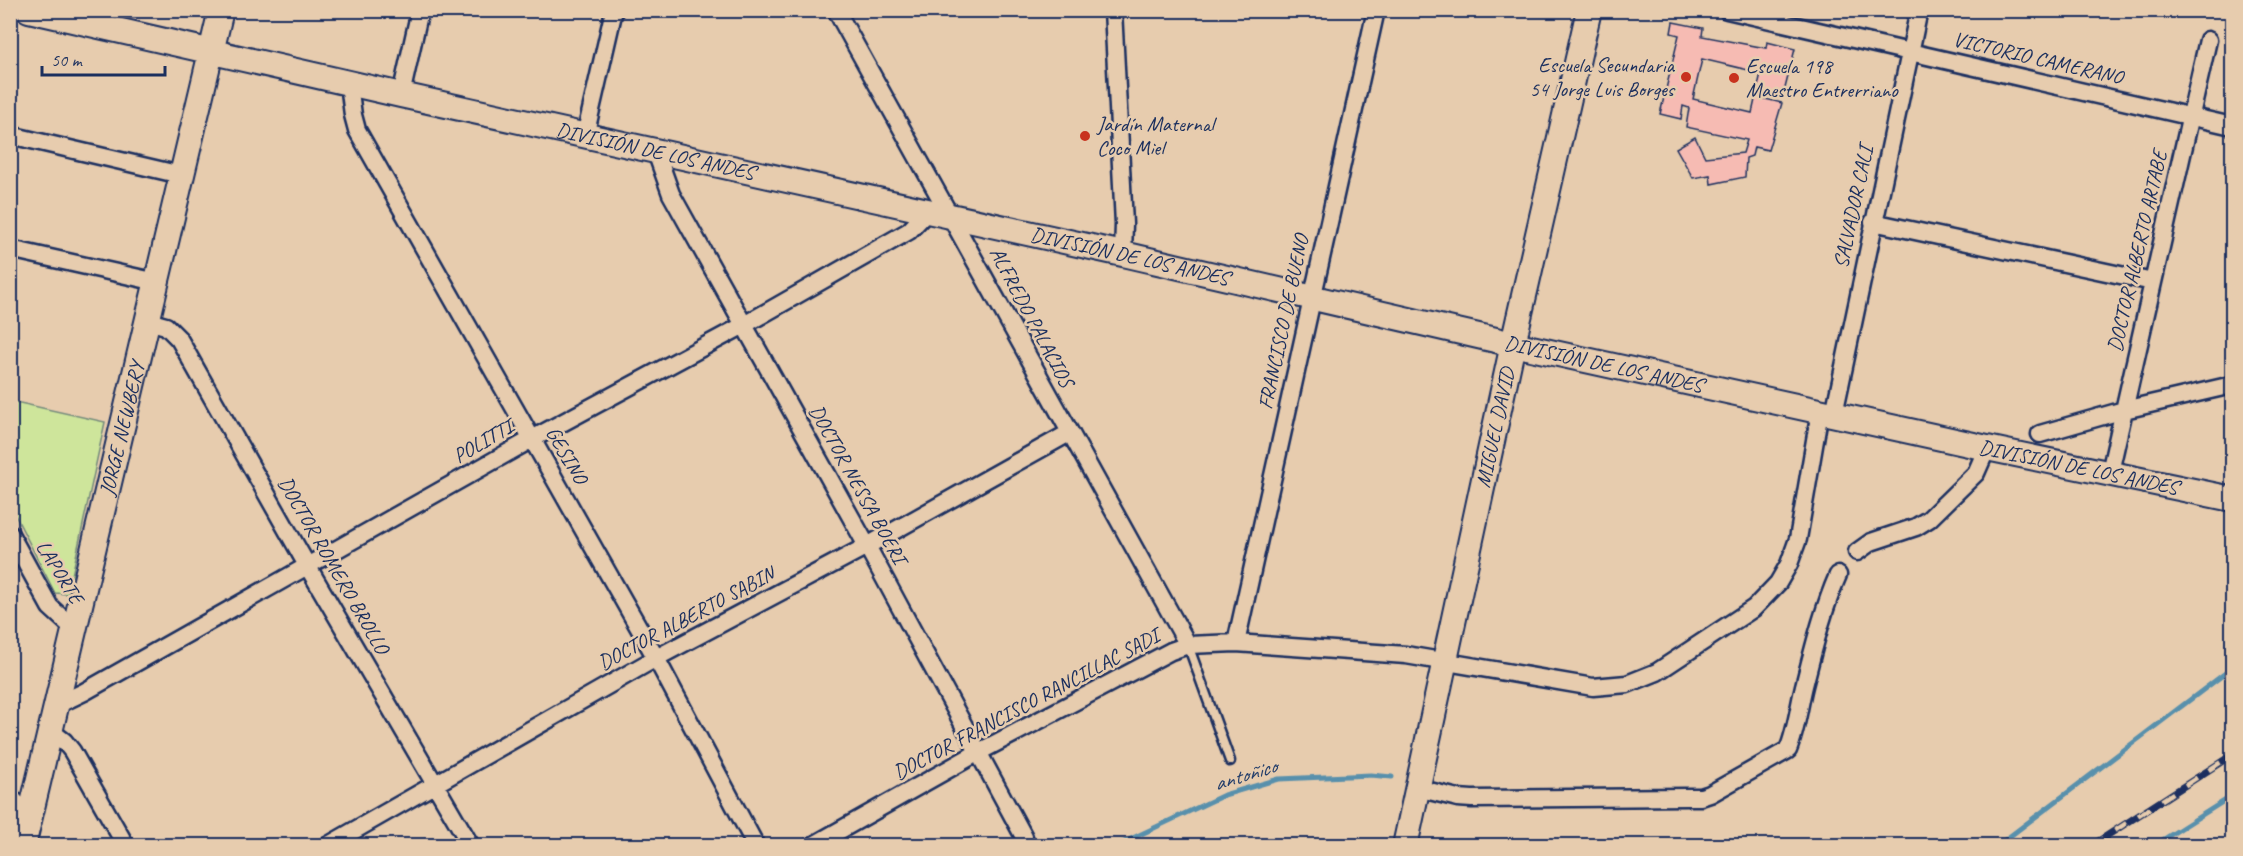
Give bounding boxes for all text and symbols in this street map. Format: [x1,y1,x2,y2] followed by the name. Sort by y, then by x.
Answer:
[1951,26,2128,91] street label: VICTORIO CAMERANO
[42,39,165,77] scale bar
[51,49,84,71] text: 50 m
[1529,52,1676,102] place label: Escuela Secundaria 54 Jorge Luis Borges
[1746,53,1899,103] place label: Escuela 198 Maestro Entrerriano
[1679,70,1693,84] marker: Escuela Secundaria 54 Jorge Luis Borges
[1727,71,1741,85] marker: Escuela 198 Maestro Entrerriano
[1096,111,1217,161] place label: Jardín Maternal Coco Miel
[554,117,761,186] street label: DIVISIÓN DE LOS ANDES
[1078,129,1092,143] marker: Jardín Maternal Coco Miel
[1827,139,1880,271] street label: SALVADOR CALI
[2101,145,2173,354] street label: DOCTOR ALBERTO ARTABE
[1028,221,1235,292] street label: DIVISIÓN DE LOS ANDES
[1252,230,1315,412] street label: FRANCISCO DE BUENO
[984,242,1081,394] street label: ALFREDO PALACIOS
[1502,329,1709,399] street label: DIVISIÓN DE LOS ANDES
[93,356,151,499] street label: JORGE NEWBERY
[1470,364,1521,490] street label: MIGUEL DAVID
[804,400,915,572] street label: DOCTOR NESSA BOERI
[448,411,522,469] street label: POLITTI
[540,422,595,490] street label: GESINO
[1977,434,2184,501] street label: DIVISIÓN DE LOS ANDES
[273,472,397,661] street label: DOCTOR ROMERO BROLLO
[30,535,91,611] street label: LAPORTE
[593,559,781,675] street label: DOCTOR ALBERTO SABIN
[888,620,1168,785] street label: DOCTOR FRANCISCO RANCILLAC SADI
[1210,751,1284,798] water label: antoñico

